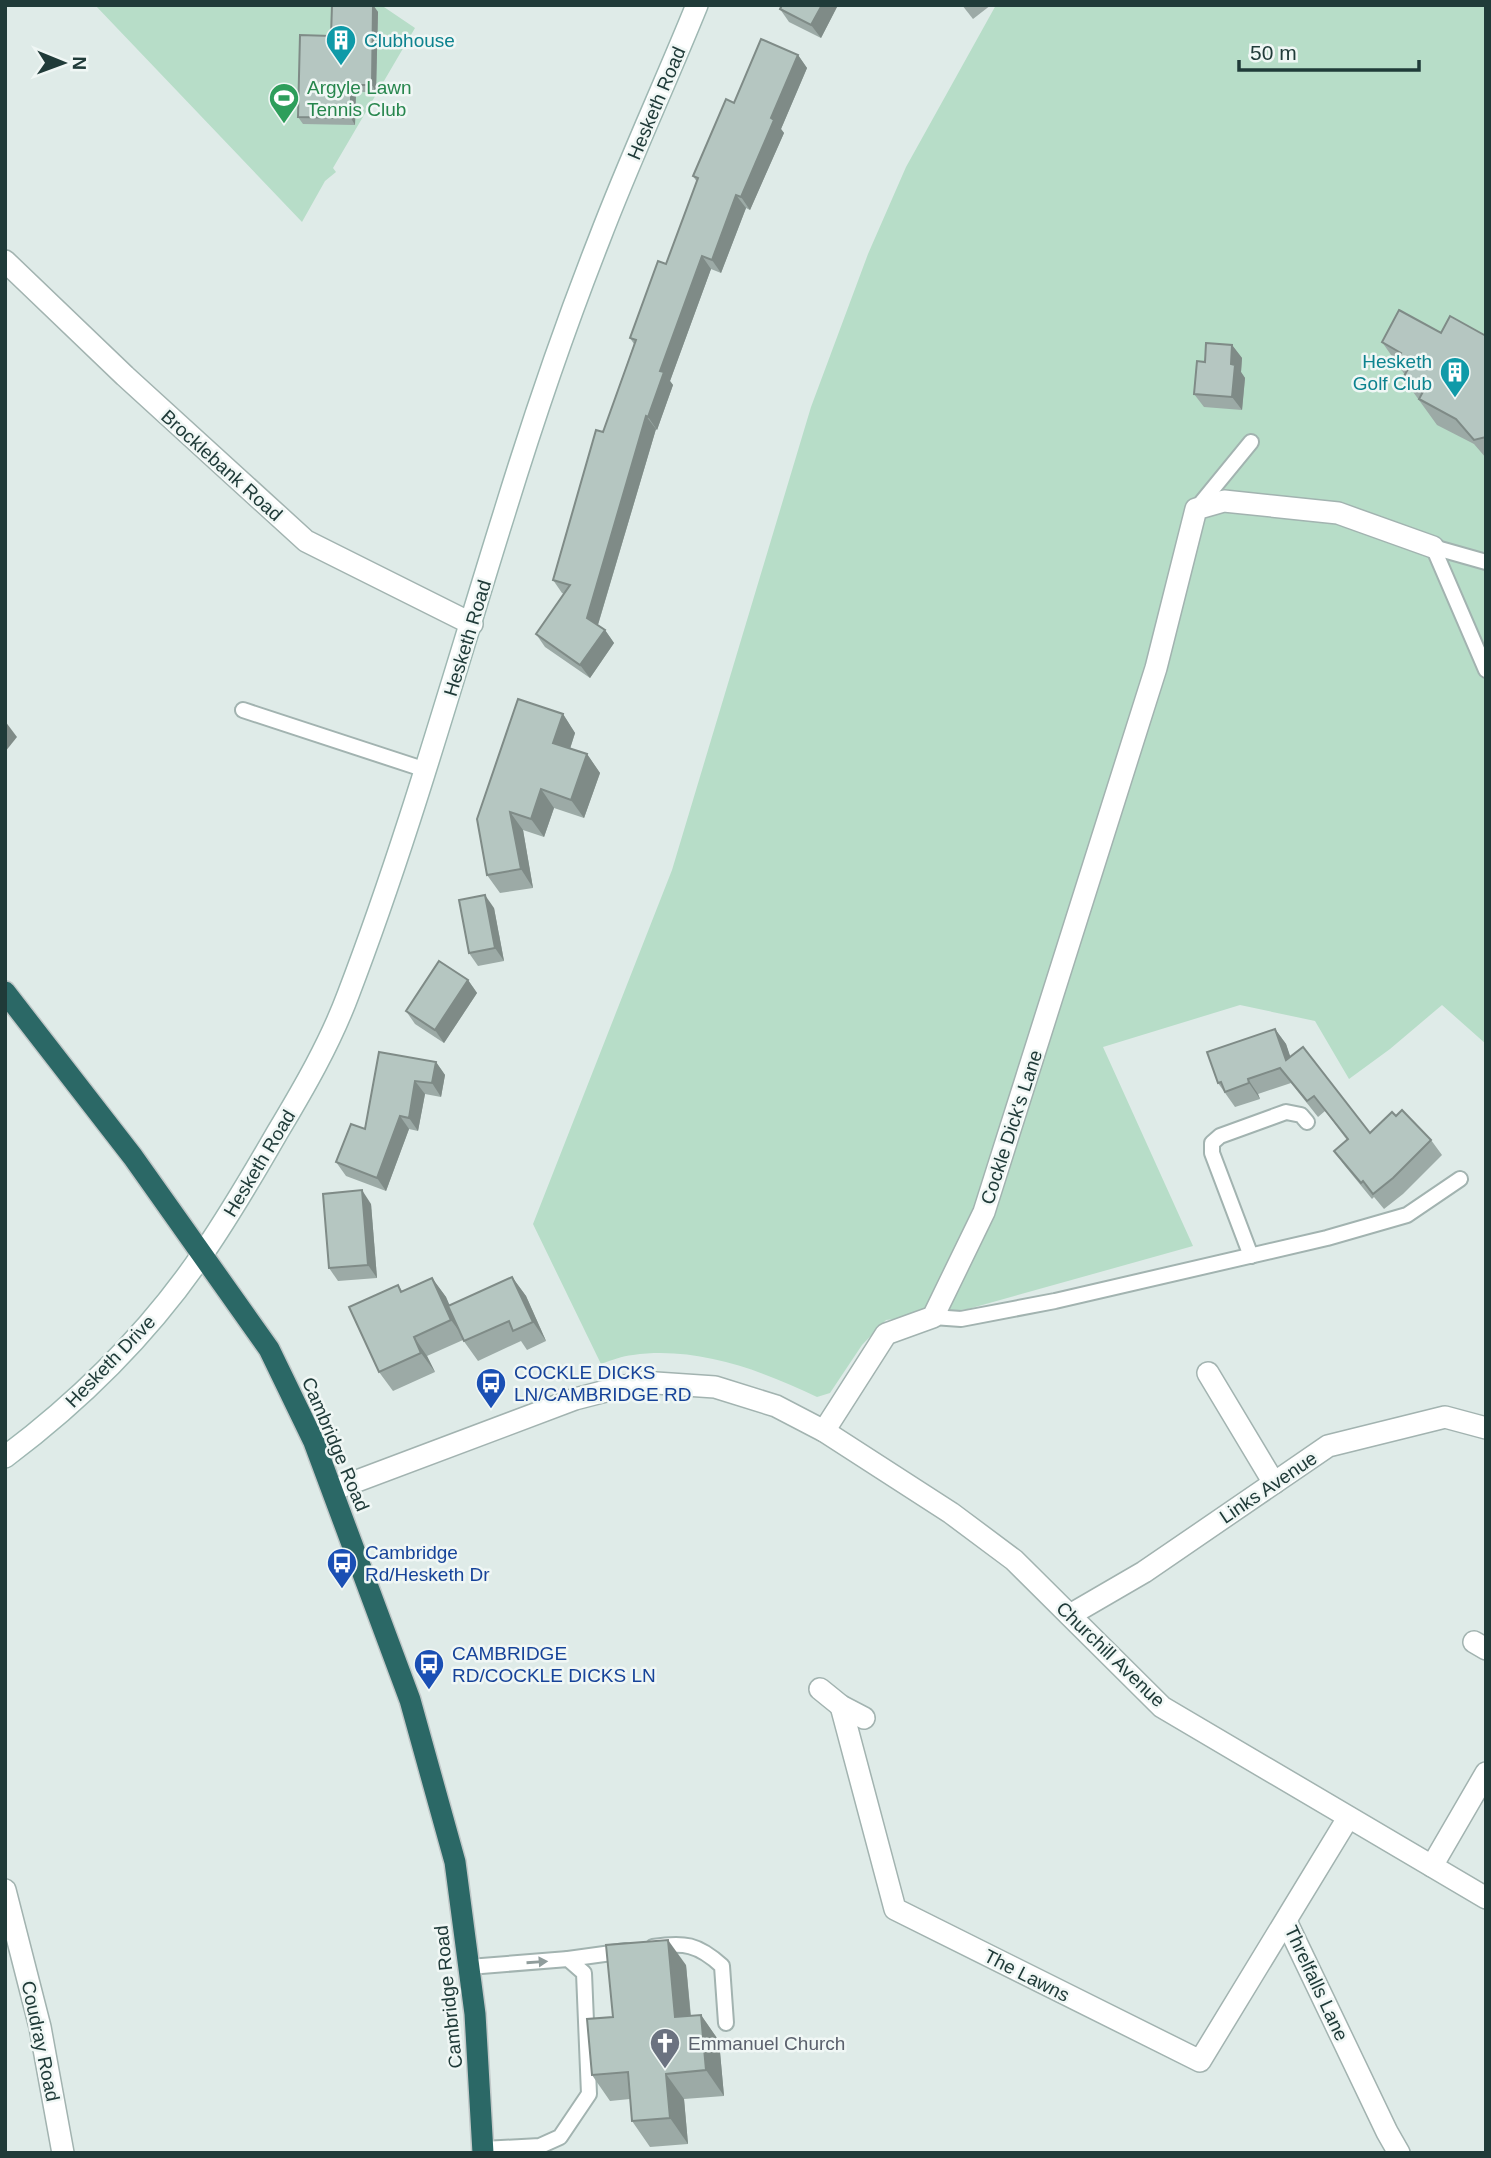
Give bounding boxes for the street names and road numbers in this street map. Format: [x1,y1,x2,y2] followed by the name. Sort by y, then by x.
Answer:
[623,44,690,163] street label: Hesketh Road
[157,406,286,525] street label: Brocklebank Road
[440,578,495,699] street label: Hesketh Road
[977,1047,1046,1207] street label: Cockle Dick's Lane
[219,1106,299,1220] street label: Hesketh Road
[61,1311,159,1412] street label: Hesketh Drive
[298,1374,373,1514] street label: Cambridge Road
[1216,1447,1321,1528] street label: Links Avenue
[1052,1597,1169,1711] street label: Churchill Avenue
[1281,1922,1352,2044] street label: Threlfalls Lane
[431,1924,466,2069] street label: Cambridge Road
[981,1945,1073,2006] street label: The Lawns
[18,1979,64,2103] street label: Coudray Road

